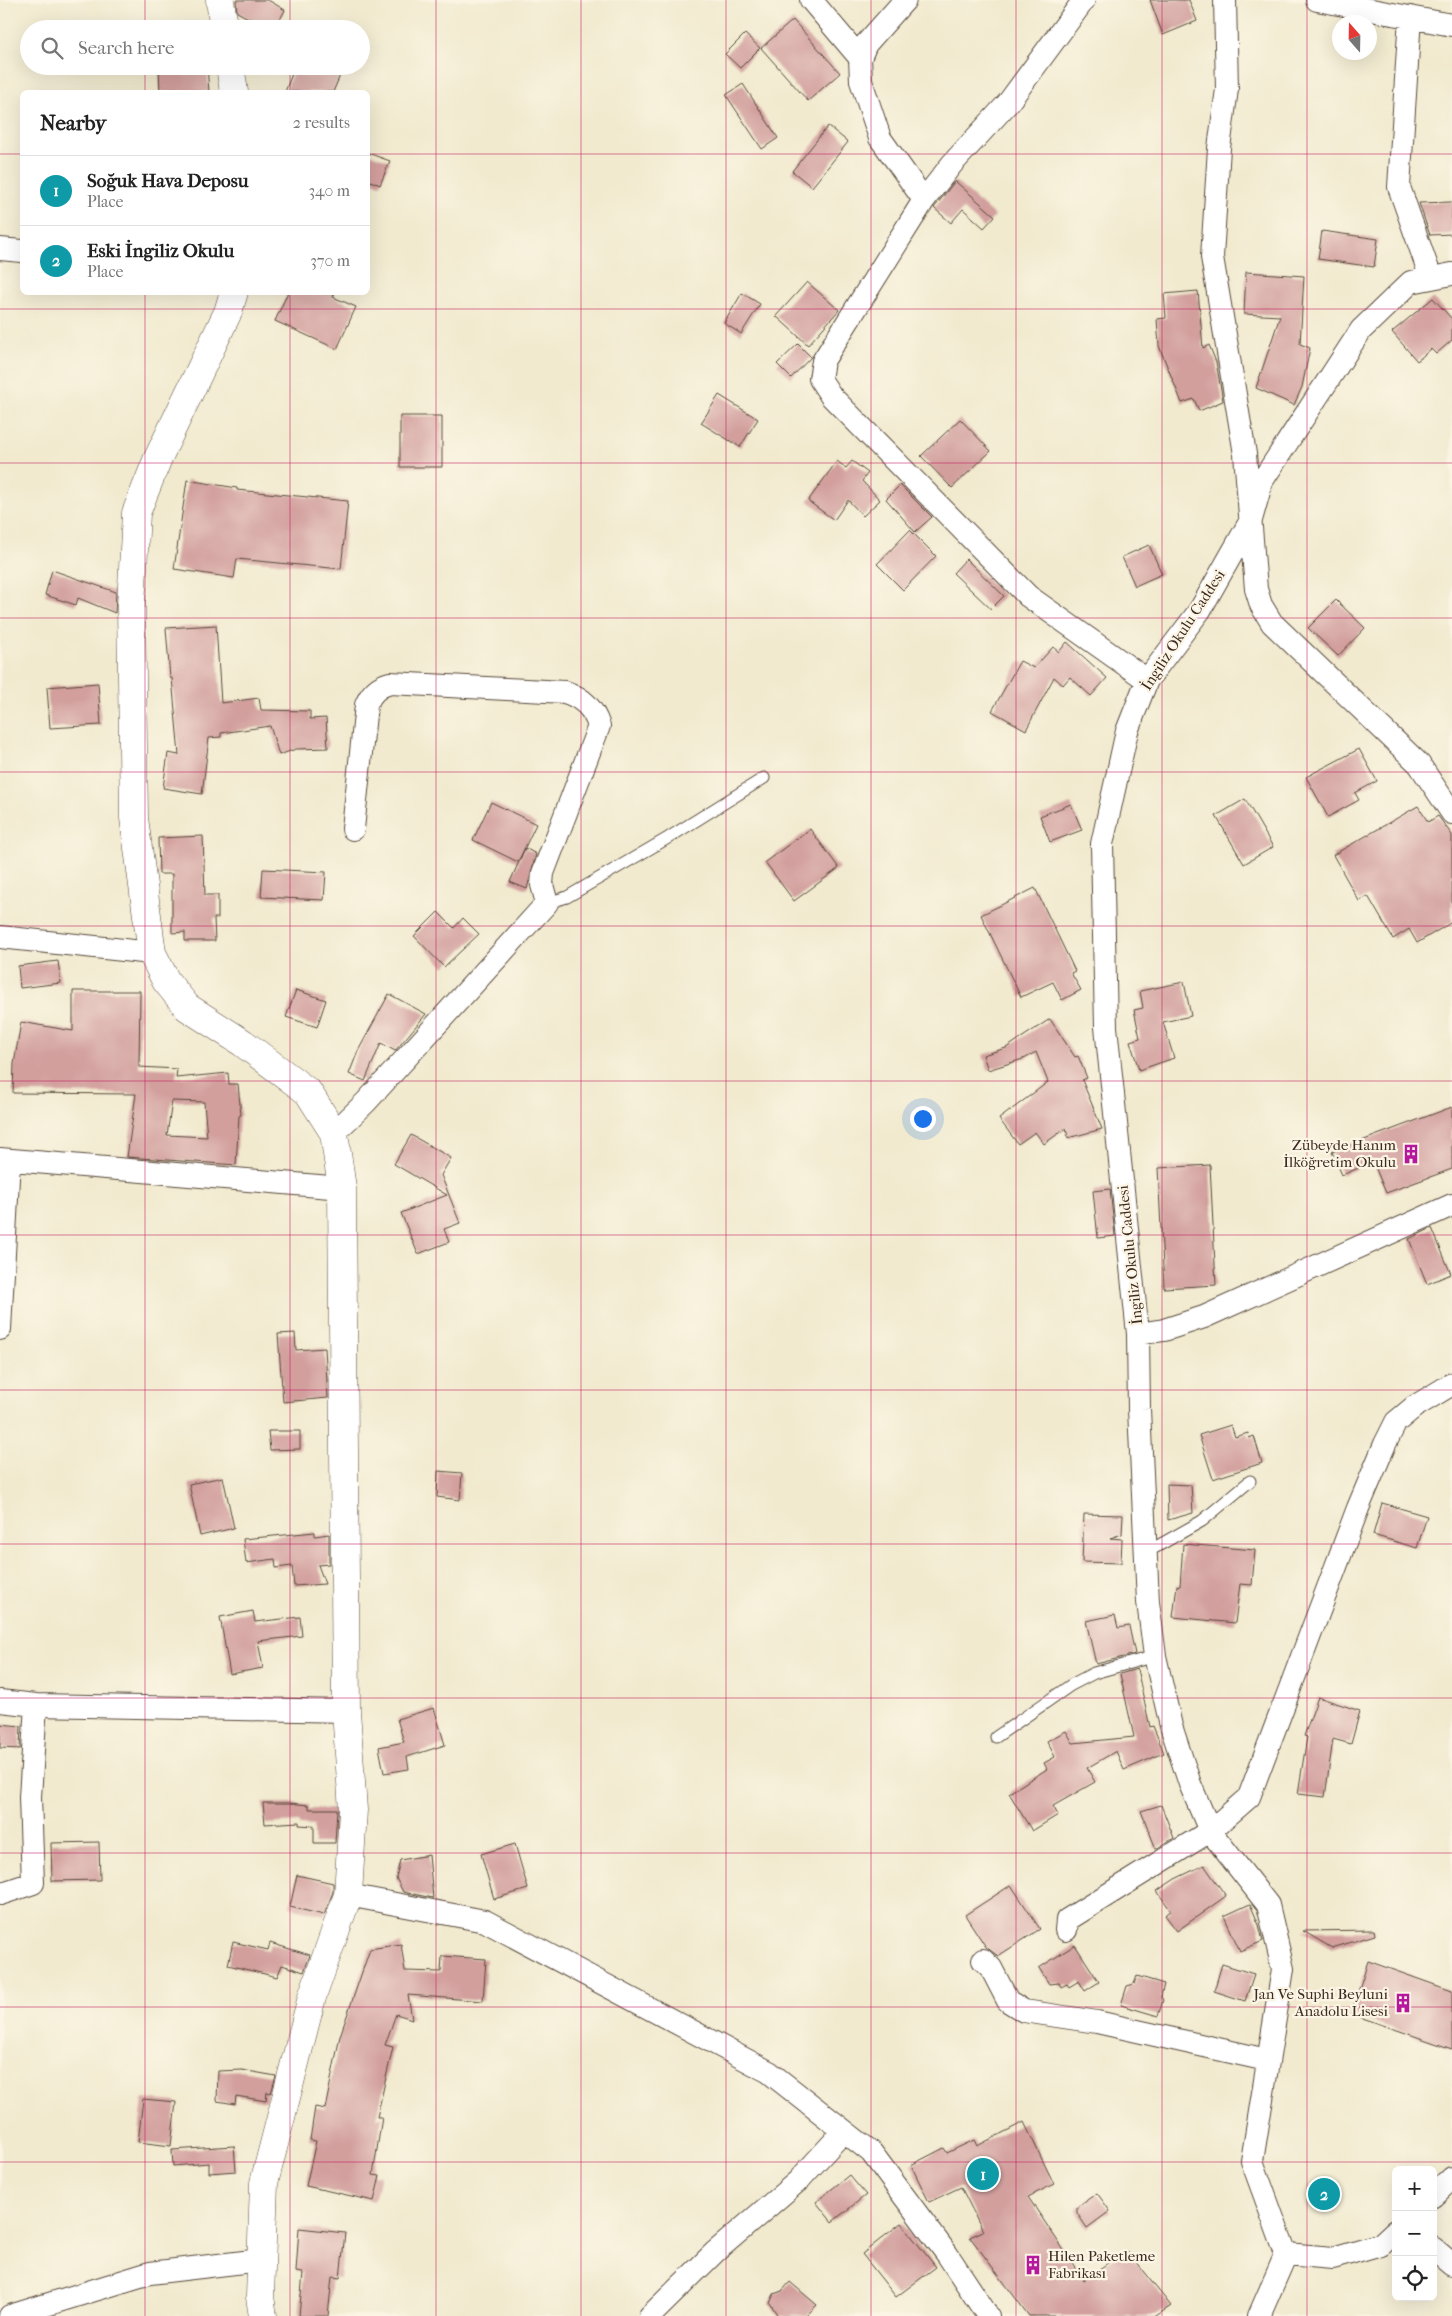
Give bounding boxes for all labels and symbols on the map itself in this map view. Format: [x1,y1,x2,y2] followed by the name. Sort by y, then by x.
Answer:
[1332,15,1377,60] north arrow
[1137,566,1229,694] street label: İngiliz Okulu Caddesi
[910,1106,936,1132] your location
[1283,1136,1397,1171] place label: Zübeyde Hanım İlköğretim Okulu
[1400,1143,1422,1165] building icon: Zübeyde Hanım İlköğretim Okulu
[1114,1184,1146,1326] street label: İngiliz Okulu Caddesi
[1252,1985,1389,2020] place label: Jan Ve Suphi Beyluni Anadolu Lisesi
[1392,1992,1414,2014] building icon: Jan Ve Suphi Beyluni Anadolu Lisesi
[967,2155,999,2193] pin: 1
[1308,2175,1340,2213] pin: 2
[1048,2247,1156,2282] place label: Hilen Paketleme Fabrikası
[1022,2254,1044,2276] building icon: Hilen Paketleme Fabrikası

